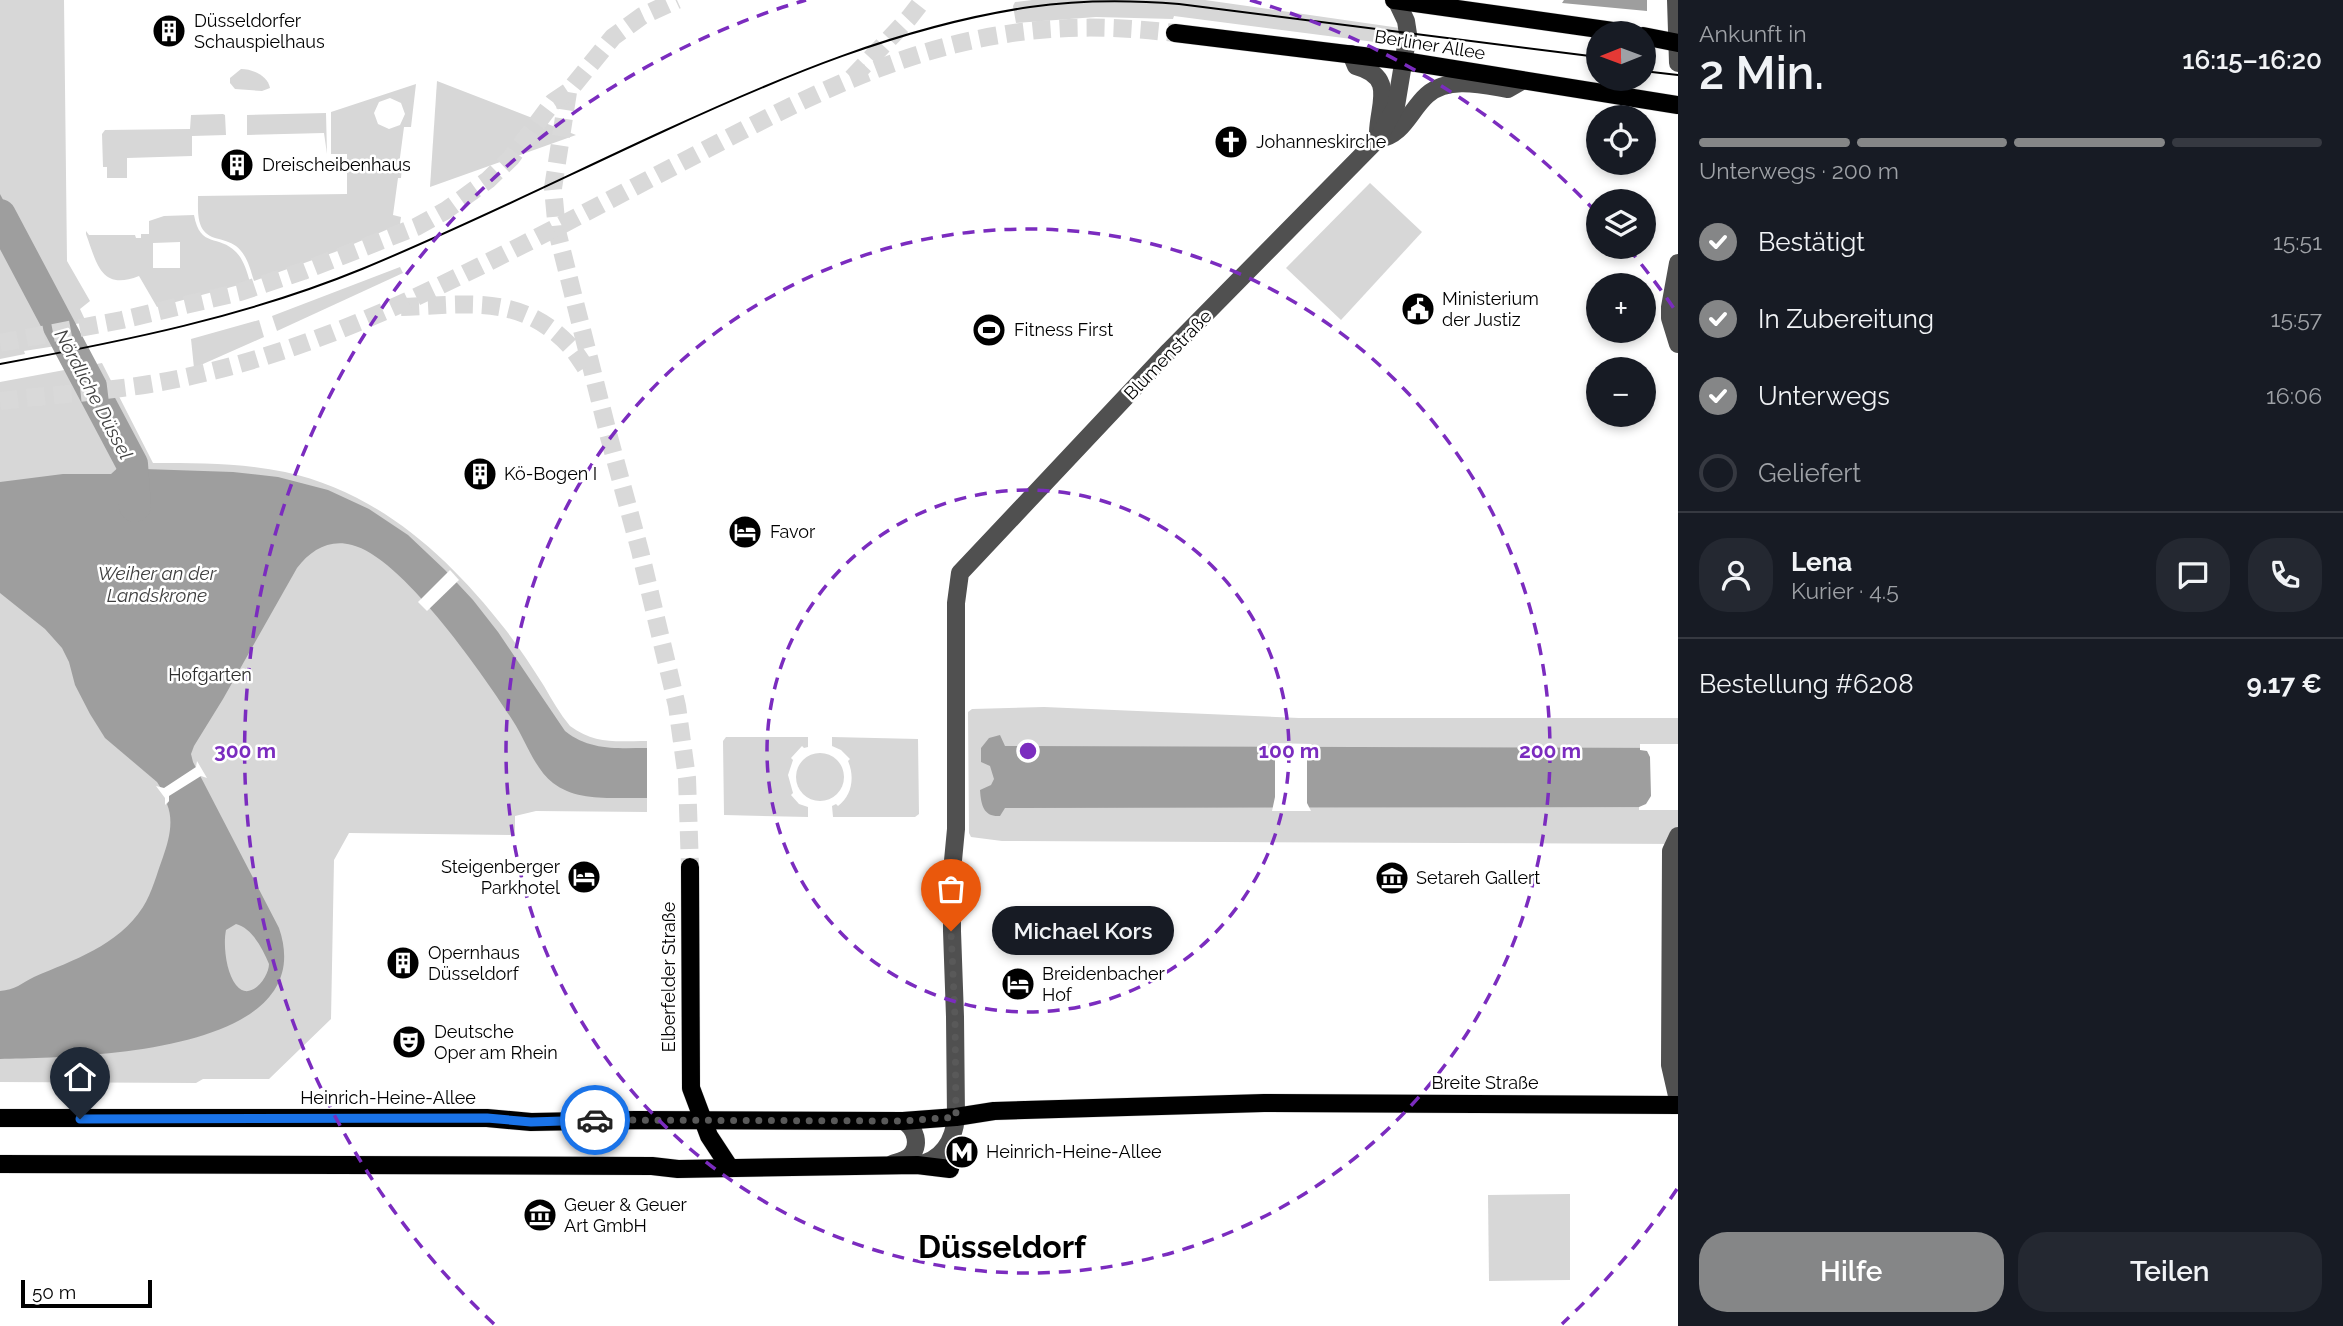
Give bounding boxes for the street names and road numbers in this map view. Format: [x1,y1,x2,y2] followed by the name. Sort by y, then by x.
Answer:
[1373,25,1487,64] street label: Berliner Allee
[1120,305,1216,404] street label: Blumenstraße
[658,901,679,1052] street label: Elberfelder Straße
[1432,1072,1539,1093] street label: Breite Straße
[300,1087,476,1108] street label: Heinrich-Heine-Allee

